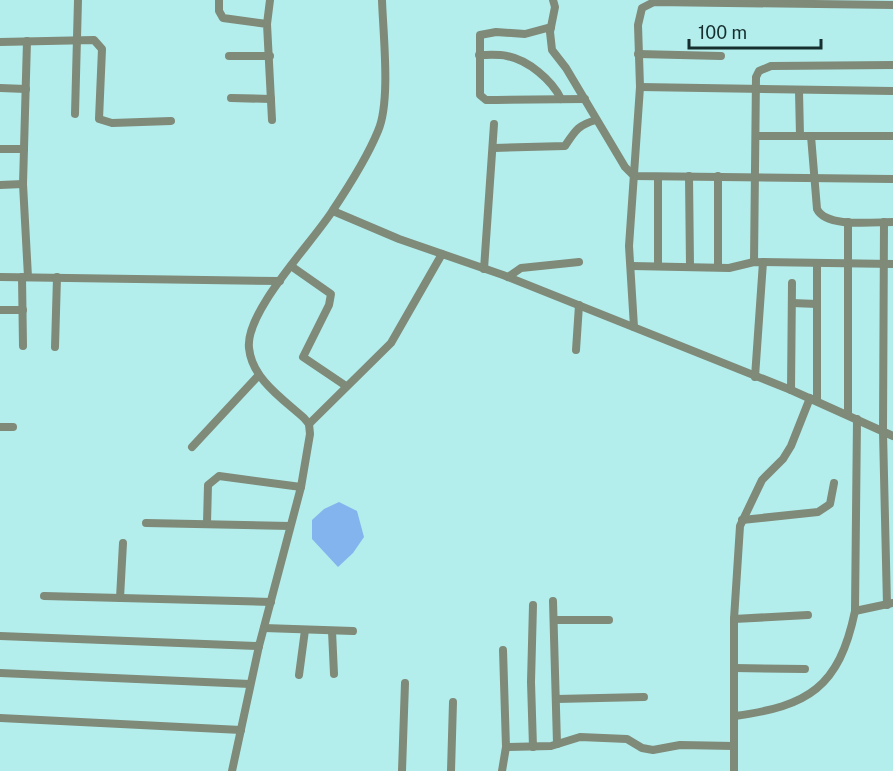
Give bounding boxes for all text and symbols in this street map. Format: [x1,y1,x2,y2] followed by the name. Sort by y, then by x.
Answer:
[689,12,821,50] scale bar
[698,22,747,43] text: 100 m

